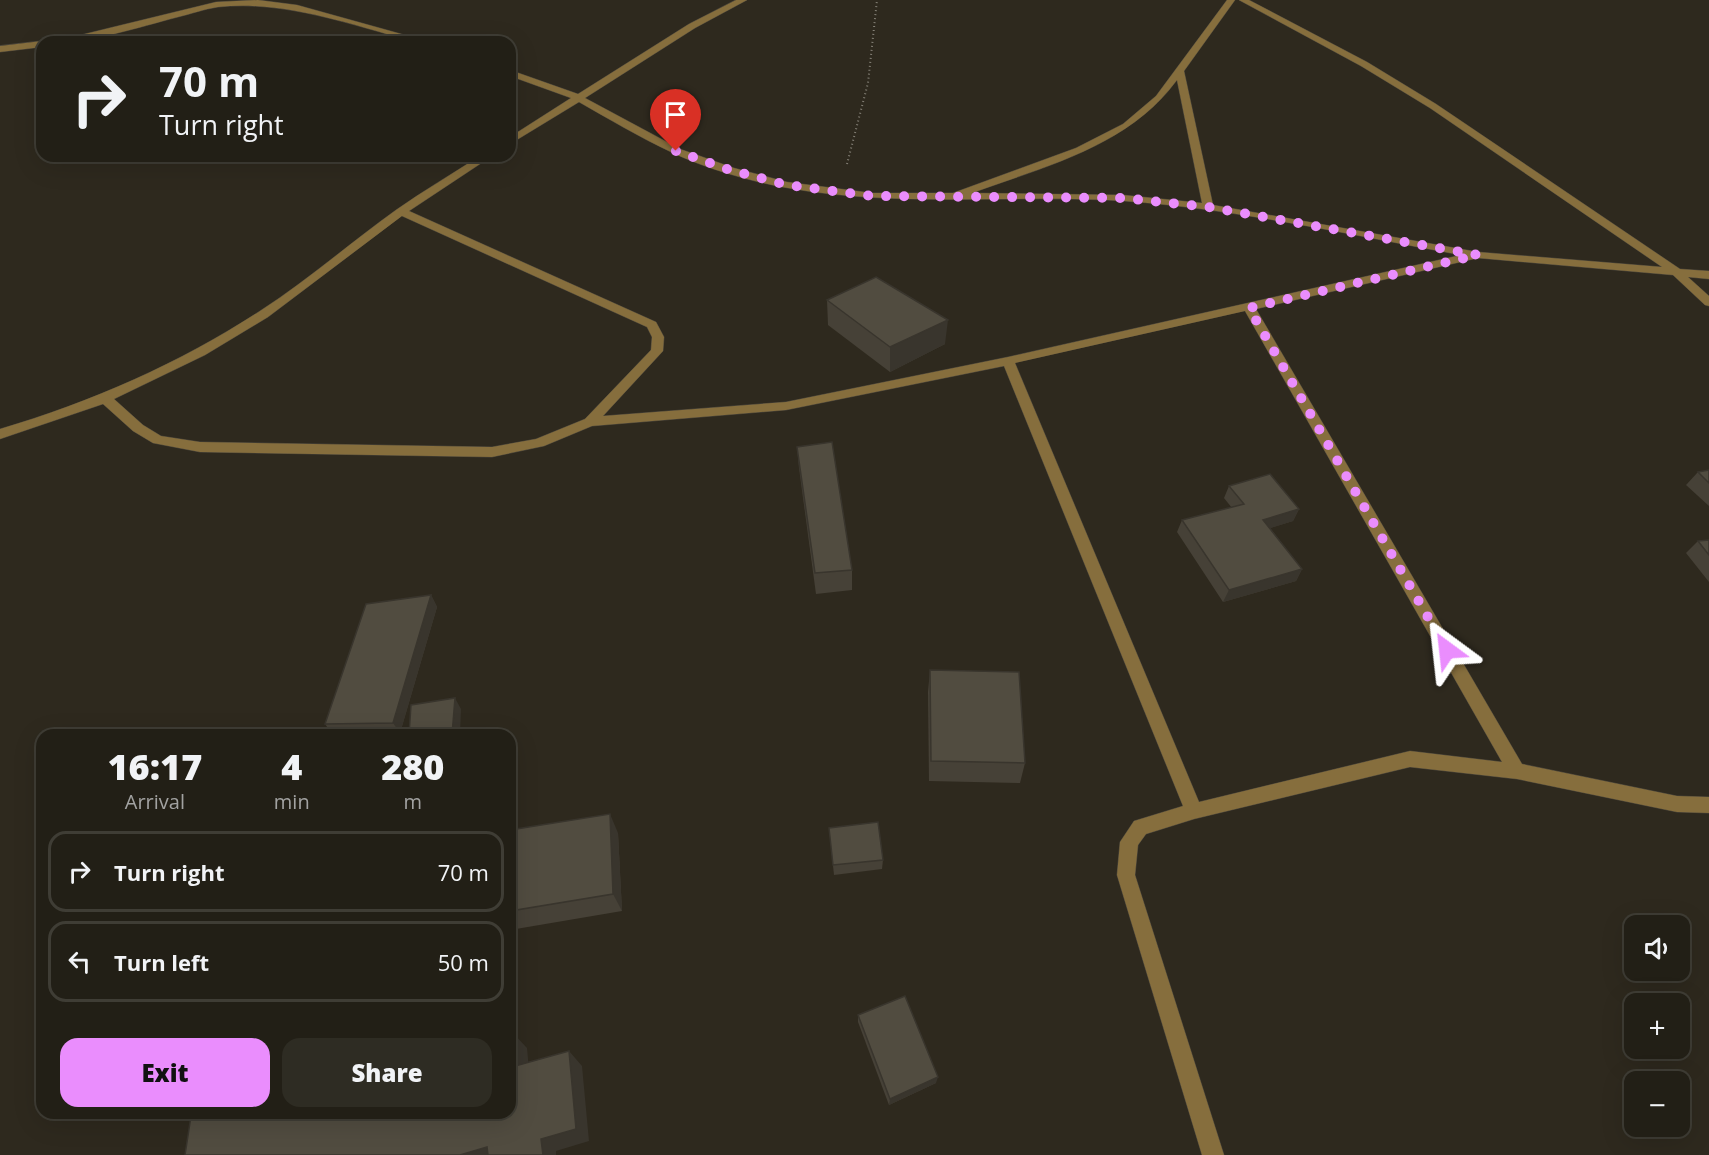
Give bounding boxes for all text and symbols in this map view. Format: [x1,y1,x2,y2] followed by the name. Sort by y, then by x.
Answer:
[159,52,259,109] text: 70 m
[60,60,138,138] icon: right
[650,89,701,151] pin
[659,98,692,131] icon: arrive
[159,106,284,143] text: Turn right
[1415,618,1479,682] position arrow
[108,742,202,791] text: 16:17
[281,742,302,791] text: 4
[381,742,444,791] text: 280
[125,788,185,815] text: Arrival
[274,788,310,815] text: min
[404,788,422,815] text: m
[63,855,96,888] icon: right
[114,857,225,887] text: Turn right
[438,857,489,887] text: 70 m
[1624,915,1690,1137] map controls
[1624,915,1690,981] button: sound
[63,945,96,978] icon: left
[114,947,209,977] text: Turn left
[438,947,489,977] text: 50 m
[1624,993,1690,1059] button: +
[60,1038,270,1107] button: Exit
[282,1038,492,1107] button: Share
[1624,1071,1690,1137] button: −

